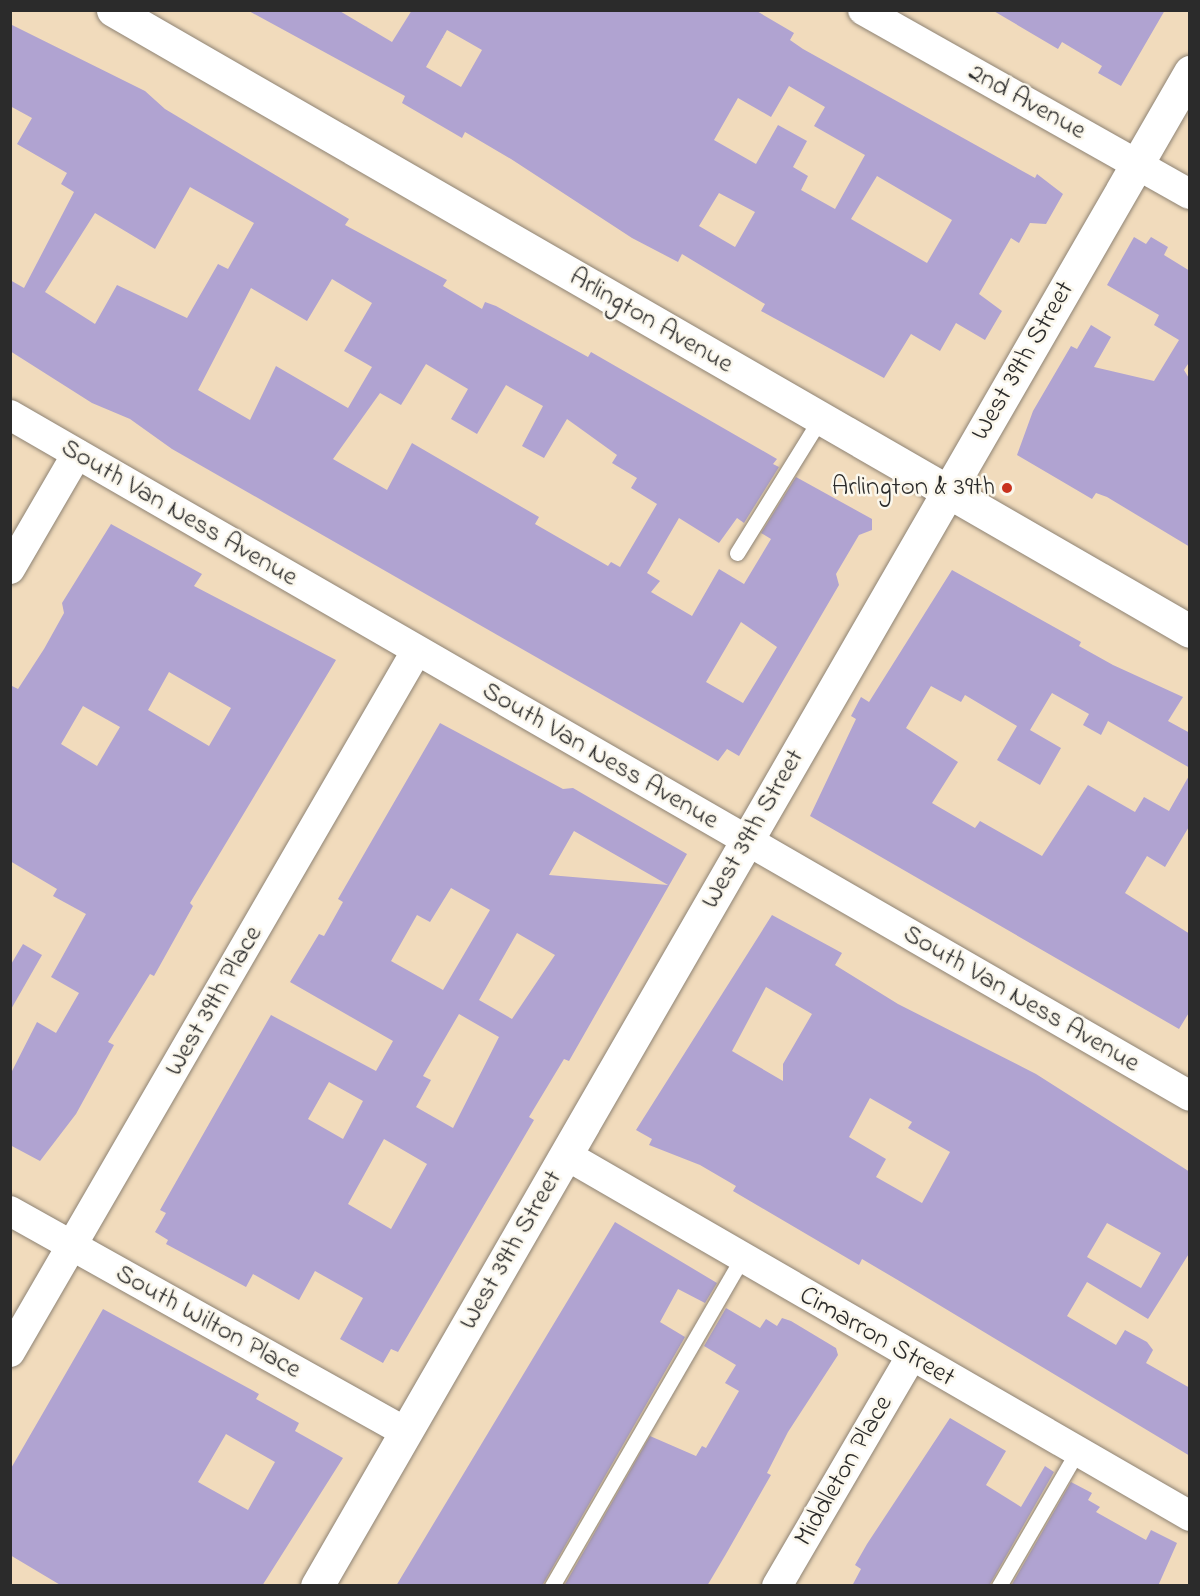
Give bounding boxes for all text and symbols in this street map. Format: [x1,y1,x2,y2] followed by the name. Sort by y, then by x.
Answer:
[963,56,1091,148] street label: 2nd Avenue
[563,261,739,381] street label: Arlington Avenue
[964,276,1082,446] street label: West 39th Street
[55,432,303,594] street label: South Van Ness Avenue
[832,472,995,504] place label: Arlington & 39th
[1000,481,1014,495] marker: Arlington & 39th
[476,675,724,837] street label: South Van Ness Avenue
[694,744,812,914] street label: West 39th Street
[897,918,1145,1080] street label: South Van Ness Avenue
[158,920,270,1082] street label: West 39th Place
[452,1165,570,1335] street label: West 39th Street
[109,1258,307,1386] street label: South Wilton Place
[794,1279,960,1395] street label: Cimarron Street
[788,1390,900,1552] street label: Middleton Place

